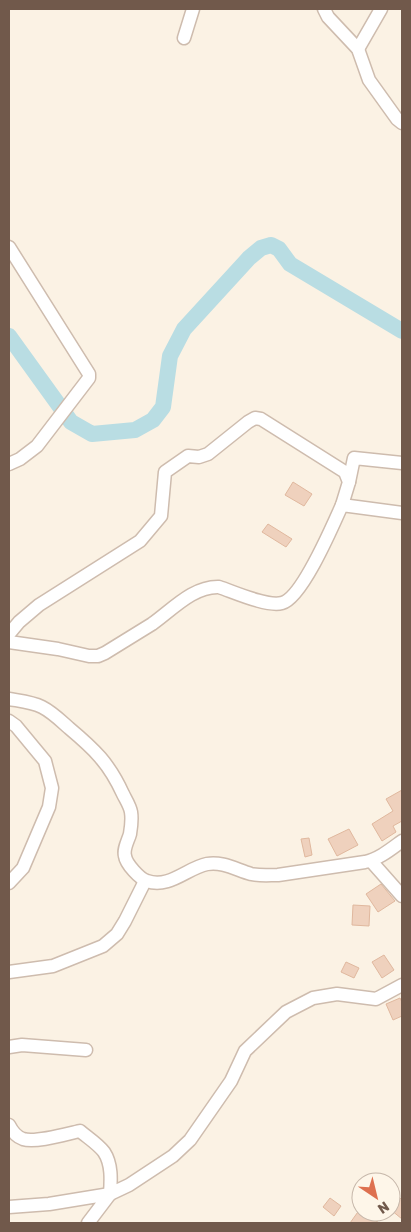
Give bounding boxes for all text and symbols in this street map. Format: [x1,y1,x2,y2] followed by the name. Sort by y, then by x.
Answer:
[351,1172,401,1222] north arrow
[374,1197,392,1217] text: N

